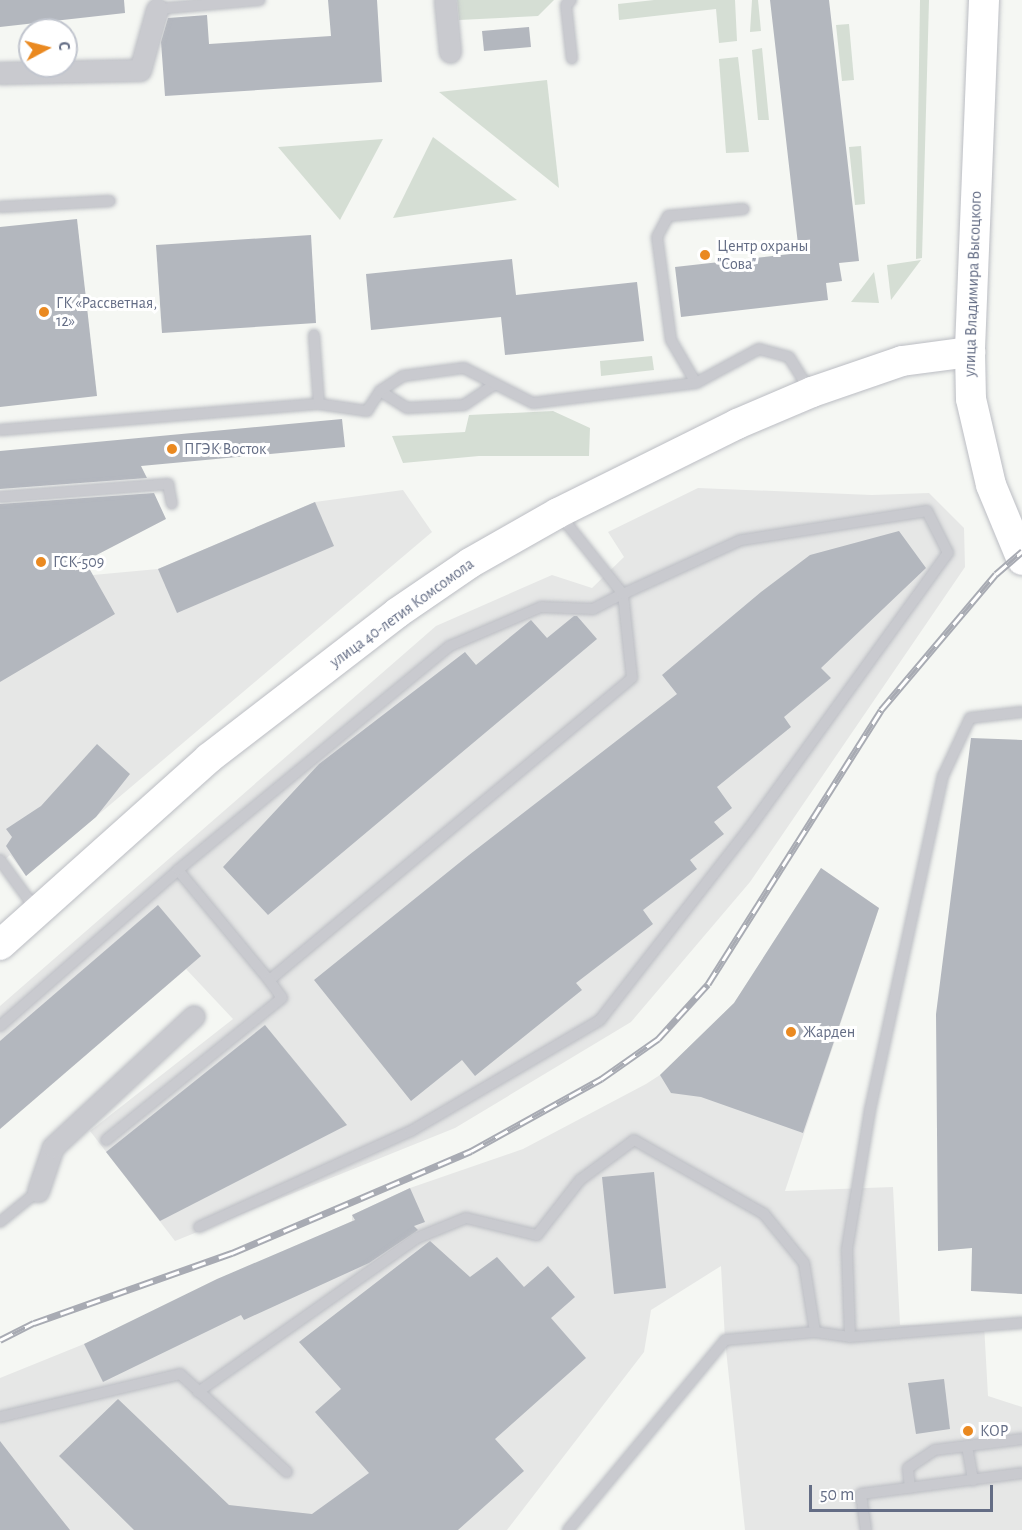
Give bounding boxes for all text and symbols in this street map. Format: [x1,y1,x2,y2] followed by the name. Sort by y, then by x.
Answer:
[18,18,78,78] north arrow
[55,41,72,51] text: С
[960,191,986,377] street label: улица Владимира Высоцкого
[717,236,808,274] place label: Центр охраны "Сова"
[698,248,712,262] marker: Центр охраны "Сова"
[56,293,157,331] place label: ГК «Рассветная, 12»
[37,305,51,319] marker: ГК «Рассветная, 12»
[184,439,266,459] place label: ПГЭК Восток
[165,442,179,456] marker: ПГЭК Восток
[53,552,104,572] place label: ГСК-509
[326,554,478,672] street label: улица 40-летия Комсомола
[34,555,48,569] marker: ГСК-509
[803,1022,855,1042] place label: Жарден
[784,1025,798,1039] marker: Жарден
[980,1421,1008,1441] place label: КОР
[961,1424,975,1438] marker: КОР
[812,1473,996,1511] scale bar
[820,1486,854,1504] text: 50 m

